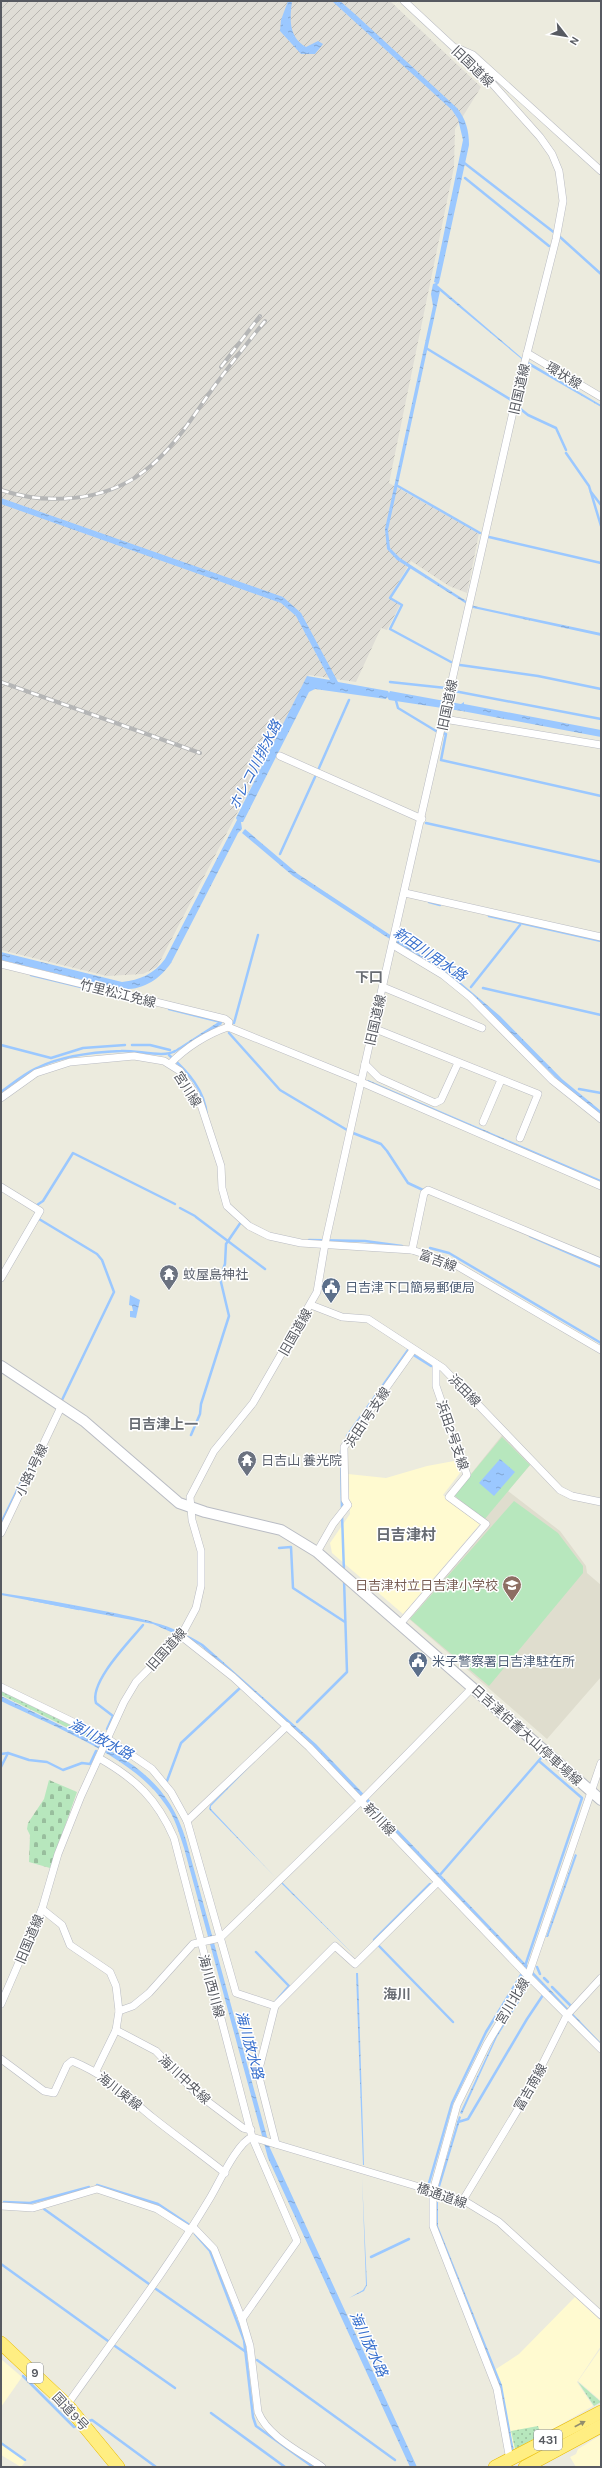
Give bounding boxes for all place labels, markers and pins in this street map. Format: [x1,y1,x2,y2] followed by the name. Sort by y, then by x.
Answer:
[158,1263,180,1291] temple icon: 蚊屋島神社
[183,1267,248,1282] place label: 蚊屋島神社
[320,1276,342,1304] public building icon: 日吉津下口簡易郵便局
[345,1280,475,1295] place label: 日吉津下口簡易郵便局
[236,1449,258,1477] temple icon: 日吉山 養光院
[261,1453,342,1468] place label: 日吉山 養光院
[501,1574,523,1602] school or university icon: 日吉津村立日吉津小学校
[355,1578,498,1593] place label: 日吉津村立日吉津小学校
[407,1650,429,1678] public building icon: 米子警察署日吉津駐在所
[432,1654,575,1669] place label: 米子警察署日吉津駐在所

